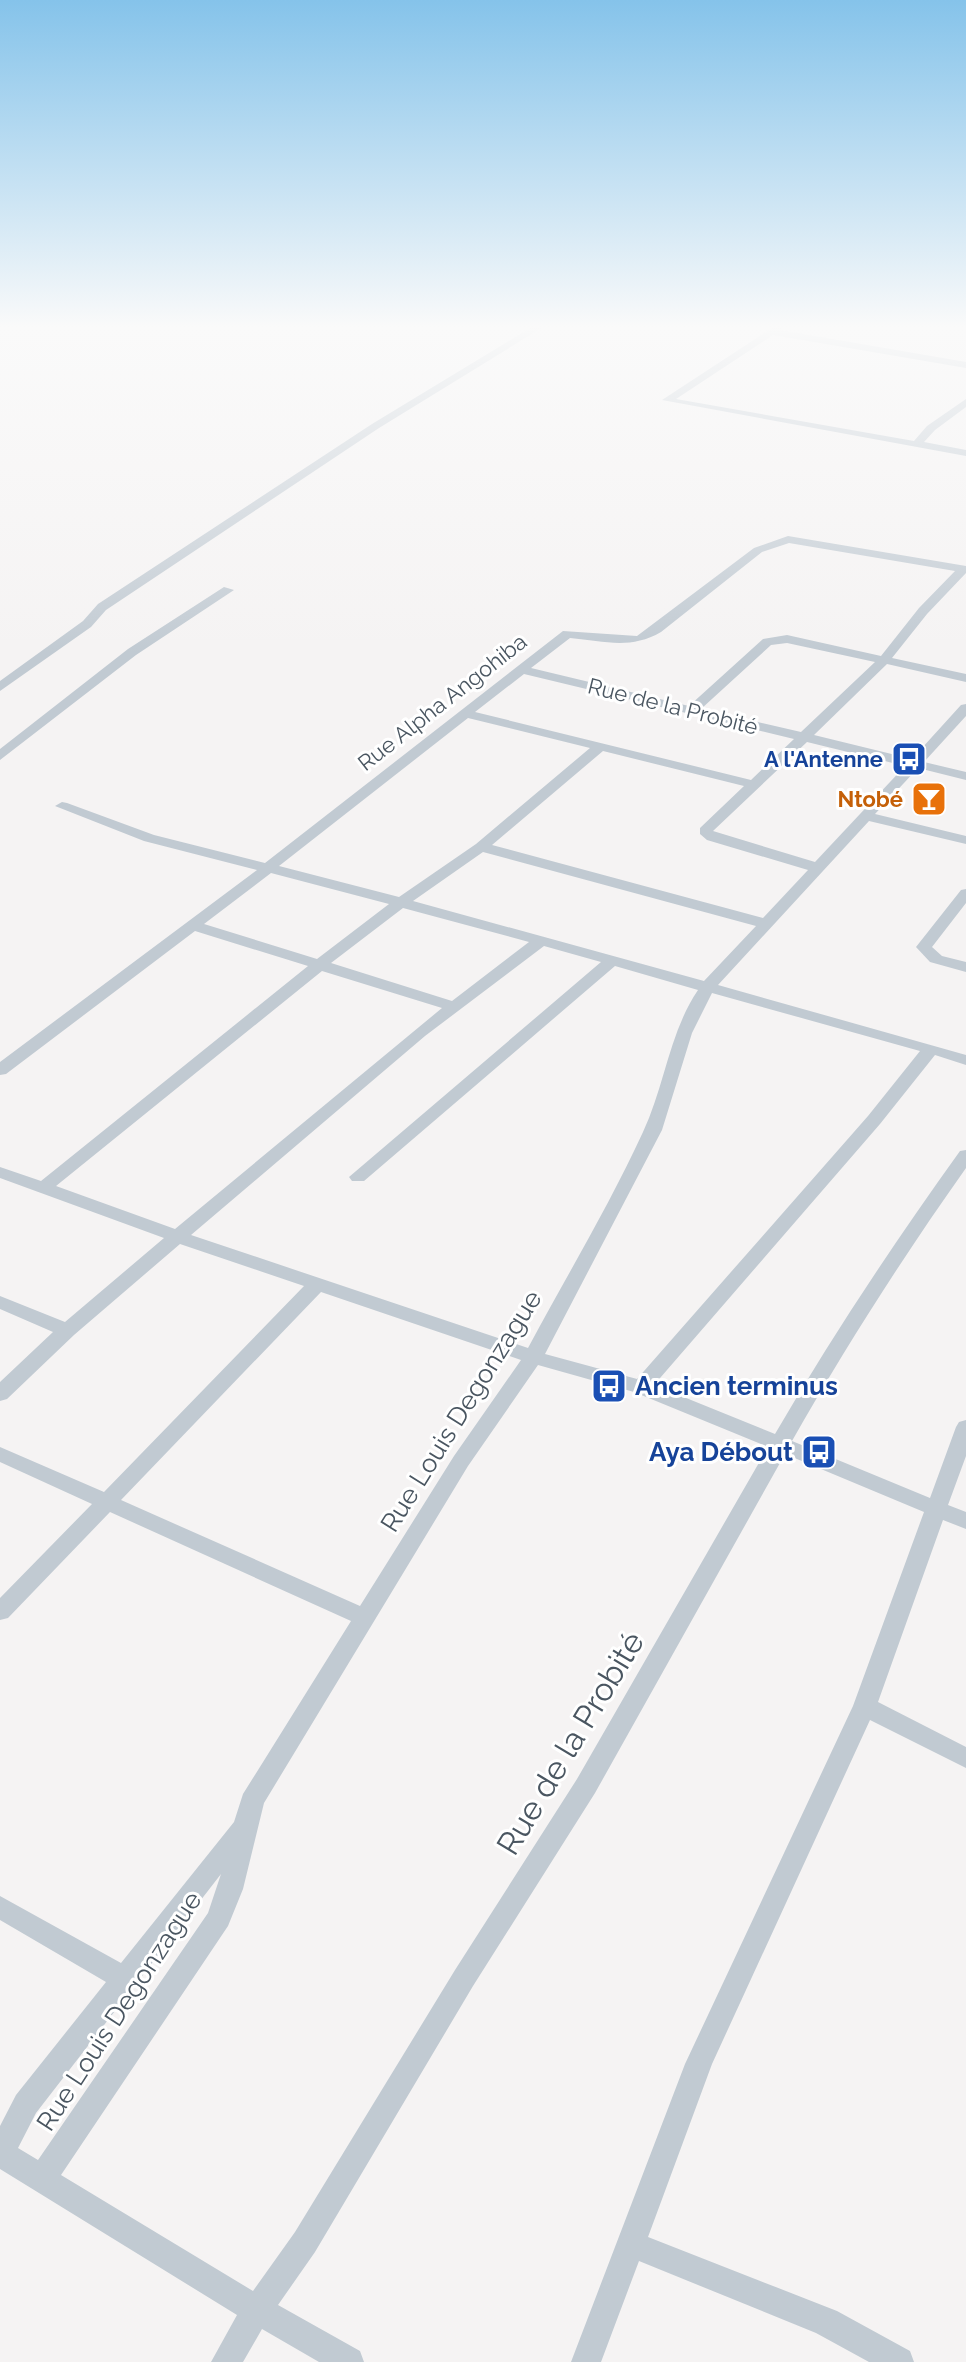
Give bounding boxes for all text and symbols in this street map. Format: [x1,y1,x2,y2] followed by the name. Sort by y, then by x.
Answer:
[352,628,532,776] street label: Rue Alpha Angohiba
[585,672,761,740] street label: Rue de la Probité
[890,740,928,778] bus stop icon: A l'Antenne
[764,746,883,772] place label: A l'Antenne
[910,780,948,818] bar icon: Ntobé
[838,786,903,812] place label: Ntobé
[374,1285,548,1537] street label: Rue Louis Degonzague
[590,1367,628,1405] bus stop icon: Ancien terminus
[635,1371,838,1401] place label: Ancien terminus
[800,1433,838,1471] bus stop icon: Aya Débout
[649,1437,793,1467] place label: Aya Débout
[489,1625,651,1861] street label: Rue de la Probité
[30,1886,208,2136] street label: Rue Louis Degonzague

